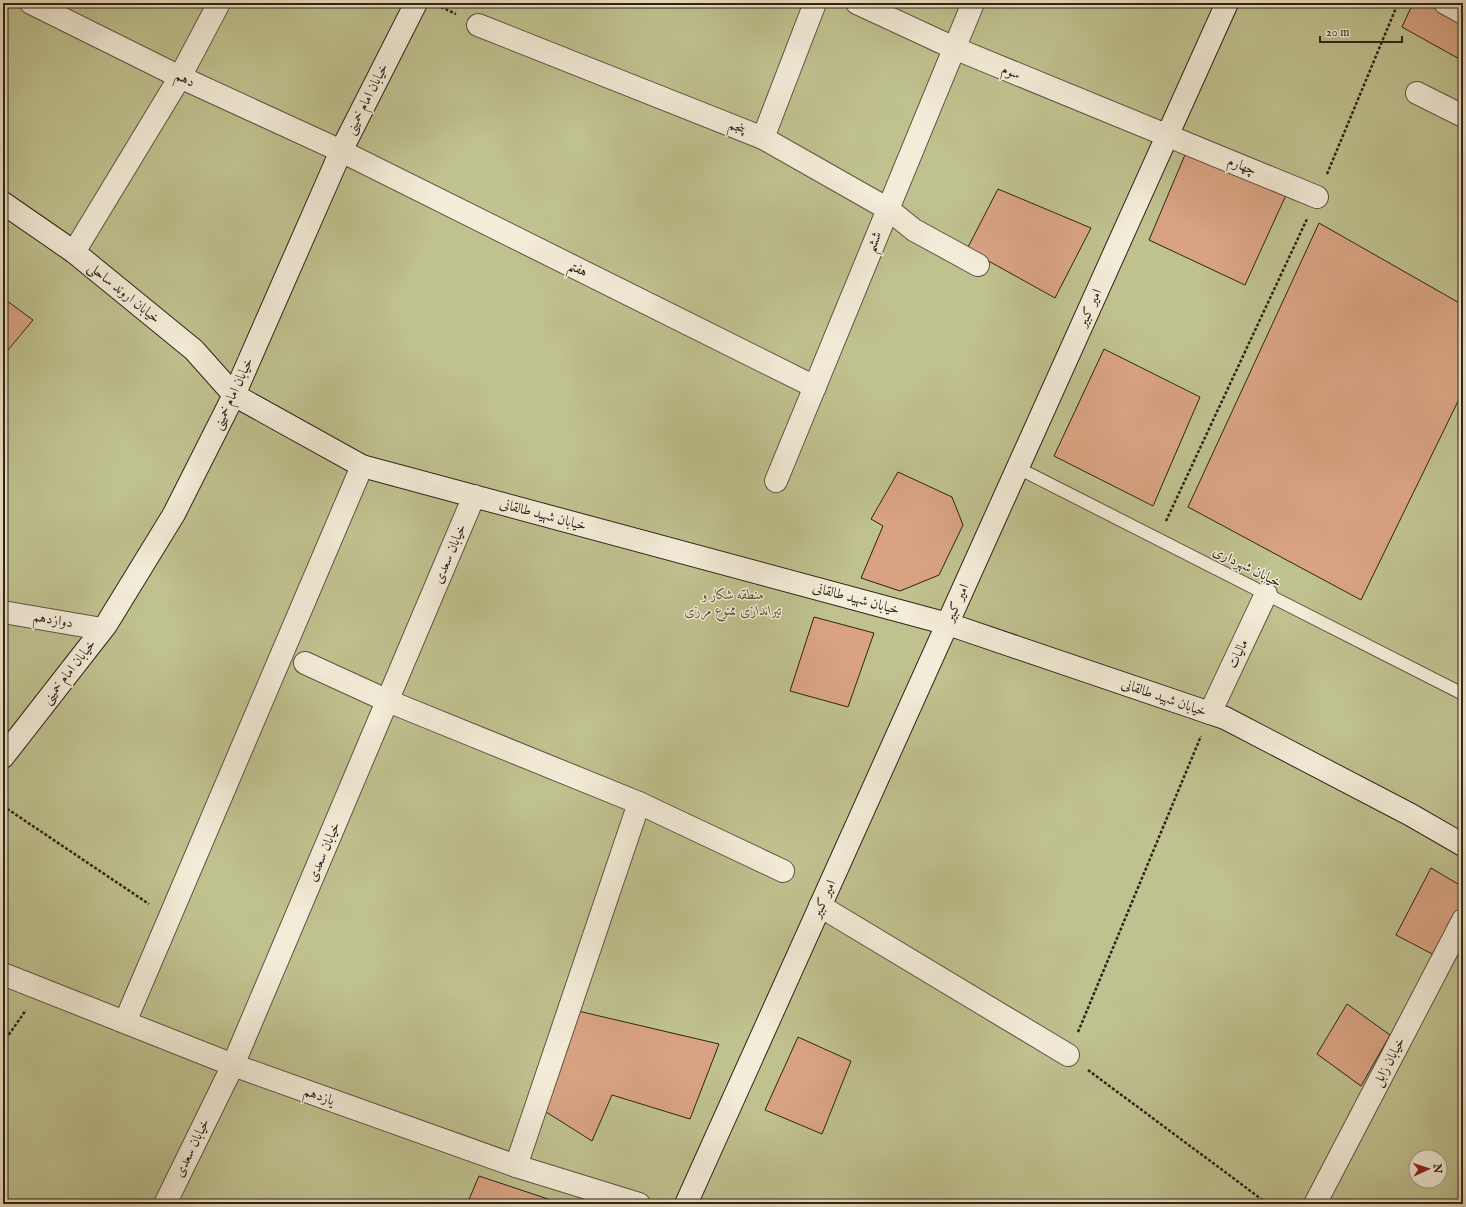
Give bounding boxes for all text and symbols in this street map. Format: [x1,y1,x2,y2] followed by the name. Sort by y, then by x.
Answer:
[1320,18,1402,44] scale bar
[1326,25,1349,40] text: 20 m
[341,60,395,139] street label: خیابان امام خمینی
[998,60,1023,87] street label: سوم
[170,67,198,95] street label: دهم
[724,116,750,143] street label: پنجم
[1224,152,1259,183] street label: چهارم
[862,229,890,257] street label: ششم
[564,257,591,285] street label: هفتم
[84,258,164,328] street label: خیابان اروند ساحلی
[1073,286,1106,332] street label: امیر کبیر
[208,355,260,434] street label: خیابان امام خمینی
[497,495,589,535] street label: خیابان شهيد طالقانی
[429,521,471,587] street label: خیابان سعدی
[1210,542,1284,592] street label: خیابان شهرداری
[810,579,902,619] street label: خیابان شهيد طالقانی
[940,581,973,627] street label: امیر کبیر
[684,586,782,622] park label: منطقه شکار و تیراندازی ممنوع مرزی
[31,608,74,636] street label: دوازدهم
[38,636,102,710] street label: خیابان امام خمینی
[1223,636,1253,672] street label: مالیات
[1119,675,1209,721] street label: خیابان شهيد طالقانی
[303,819,345,885] street label: خیابان سعدی
[807,877,840,923] street label: امیر کبیر
[1369,1034,1410,1090] street label: خیابان زابل
[300,1082,338,1114] street label: یازدهم
[170,1116,214,1180] street label: خیابان سعدی
[1408,1149,1448,1189] north arrow
[1430,1162,1444,1174] text: N

